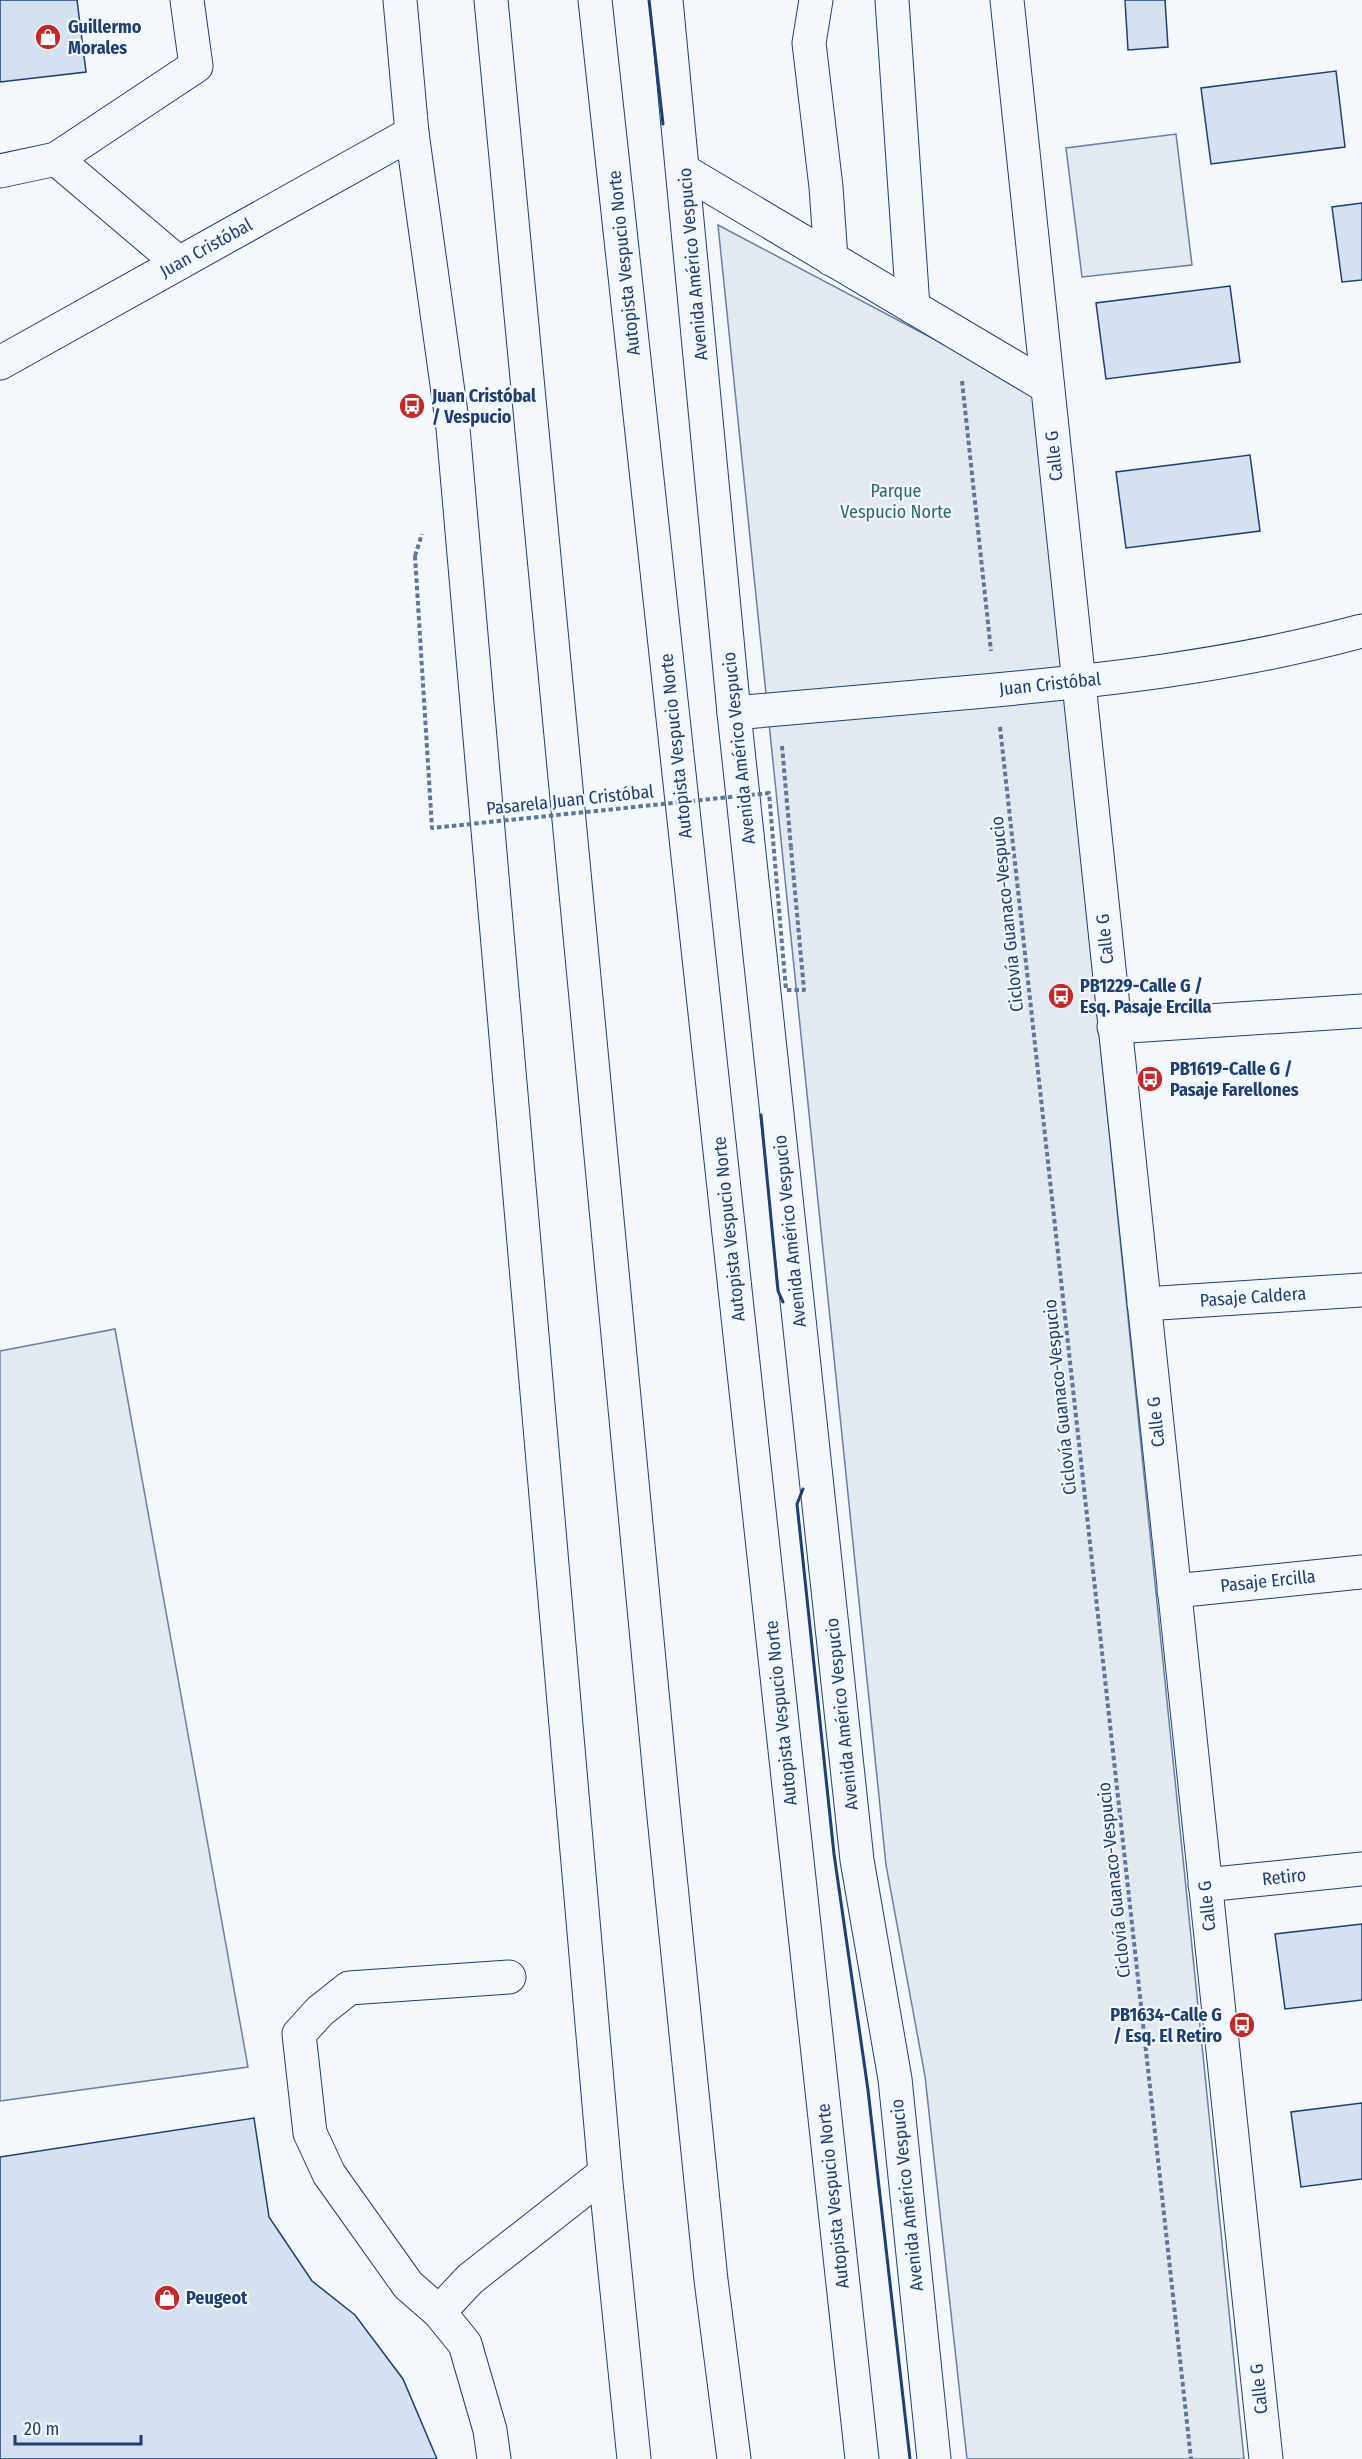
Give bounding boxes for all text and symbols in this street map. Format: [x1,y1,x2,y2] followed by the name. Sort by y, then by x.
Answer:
[68,16,142,59] place label: Guillermo Morales
[33,22,63,52] shop icon: Guillermo Morales
[674,167,712,361] street label: Avenida Américo Vespucio
[603,169,645,357] street label: Autopista Vespucio Norte
[156,214,256,282] street label: Juan Cristóbal
[431,385,536,428] place label: Juan Cristóbal / Vespucio
[397,391,427,421] bus stop icon: Juan Cristóbal / Vespucio
[1040,430,1068,482] street label: Calle G
[840,480,952,523] park label: Parque Vespucio Norte
[718,651,760,845] street label: Avenida Américo Vespucio
[655,652,697,840] street label: Autopista Vespucio Norte
[998,668,1102,700] street label: Juan Cristóbal
[485,780,655,820] street label: Pasarela Juan Cristóbal
[986,815,1028,1013] street label: Ciclovía Guanaco-Vespucio
[1091,913,1119,965] street label: Calle G
[1080,975,1212,1018] place label: PB1229-Calle G / Esq. Pasaje Ercilla
[1046,981,1076,1011] bus stop icon: PB1229-Calle G / Esq. Pasaje Ercilla
[1170,1058,1299,1101] place label: PB1619-Calle G / Pasaje Farellones
[1135,1064,1165,1094] bus stop icon: PB1619-Calle G / Pasaje Farellones
[769,1134,811,1328] street label: Avenida Américo Vespucio
[708,1135,750,1323] street label: Autopista Vespucio Norte
[1199,1282,1307,1312] street label: Pasaje Caldera
[1039,1298,1081,1496] street label: Ciclovía Guanaco-Vespucio
[1142,1396,1170,1448] street label: Calle G
[1219,1565,1317,1597] street label: Pasaje Ercilla
[821,1617,863,1811] street label: Avenida Américo Vespucio
[760,1619,802,1807] street label: Autopista Vespucio Norte
[1093,1781,1135,1979] street label: Ciclovía Guanaco-Vespucio
[1261,1864,1307,1890] street label: Retiro
[1193,1880,1221,1932] street label: Calle G
[1110,2004,1222,2047] place label: PB1634-Calle G / Esq. El Retiro
[1227,2010,1257,2040] bus stop icon: PB1634-Calle G / Esq. El Retiro
[886,2098,928,2292] street label: Avenida Américo Vespucio
[812,2102,854,2290] street label: Autopista Vespucio Norte
[152,2283,182,2313] shop icon: Peugeot
[186,2287,248,2309] place label: Peugeot
[1245,2363,1273,2415] street label: Calle G
[15,2408,141,2446] scale bar
[24,2418,59,2440] text: 20 m

